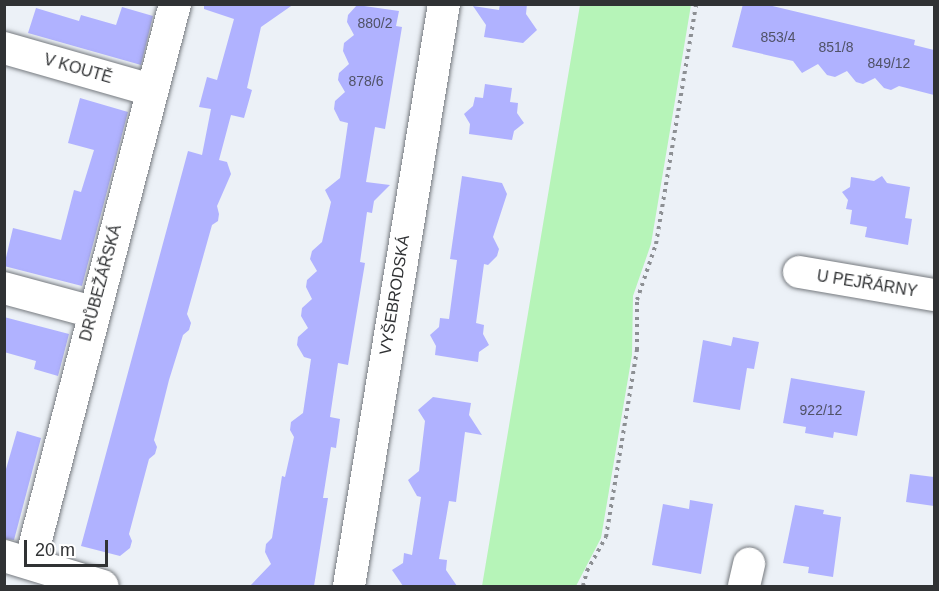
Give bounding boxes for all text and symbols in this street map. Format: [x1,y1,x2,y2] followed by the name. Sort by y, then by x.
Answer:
[357,15,393,31] house number: 880/2
[760,29,796,45] house number: 853/4
[818,39,854,55] house number: 851/8
[42,50,114,88] street label: V KOUTĚ
[868,55,910,71] house number: 849/12
[348,73,384,89] house number: 878/6
[76,223,126,343] street label: DRŮBEŽÁŘSKÁ
[376,234,414,356] street label: VYŠEBRODSKÁ
[815,267,919,301] street label: U PEJŘÁRNY
[800,402,842,418] house number: 922/12
[27,528,111,566] scale bar
[35,540,75,560] text: 20 m

